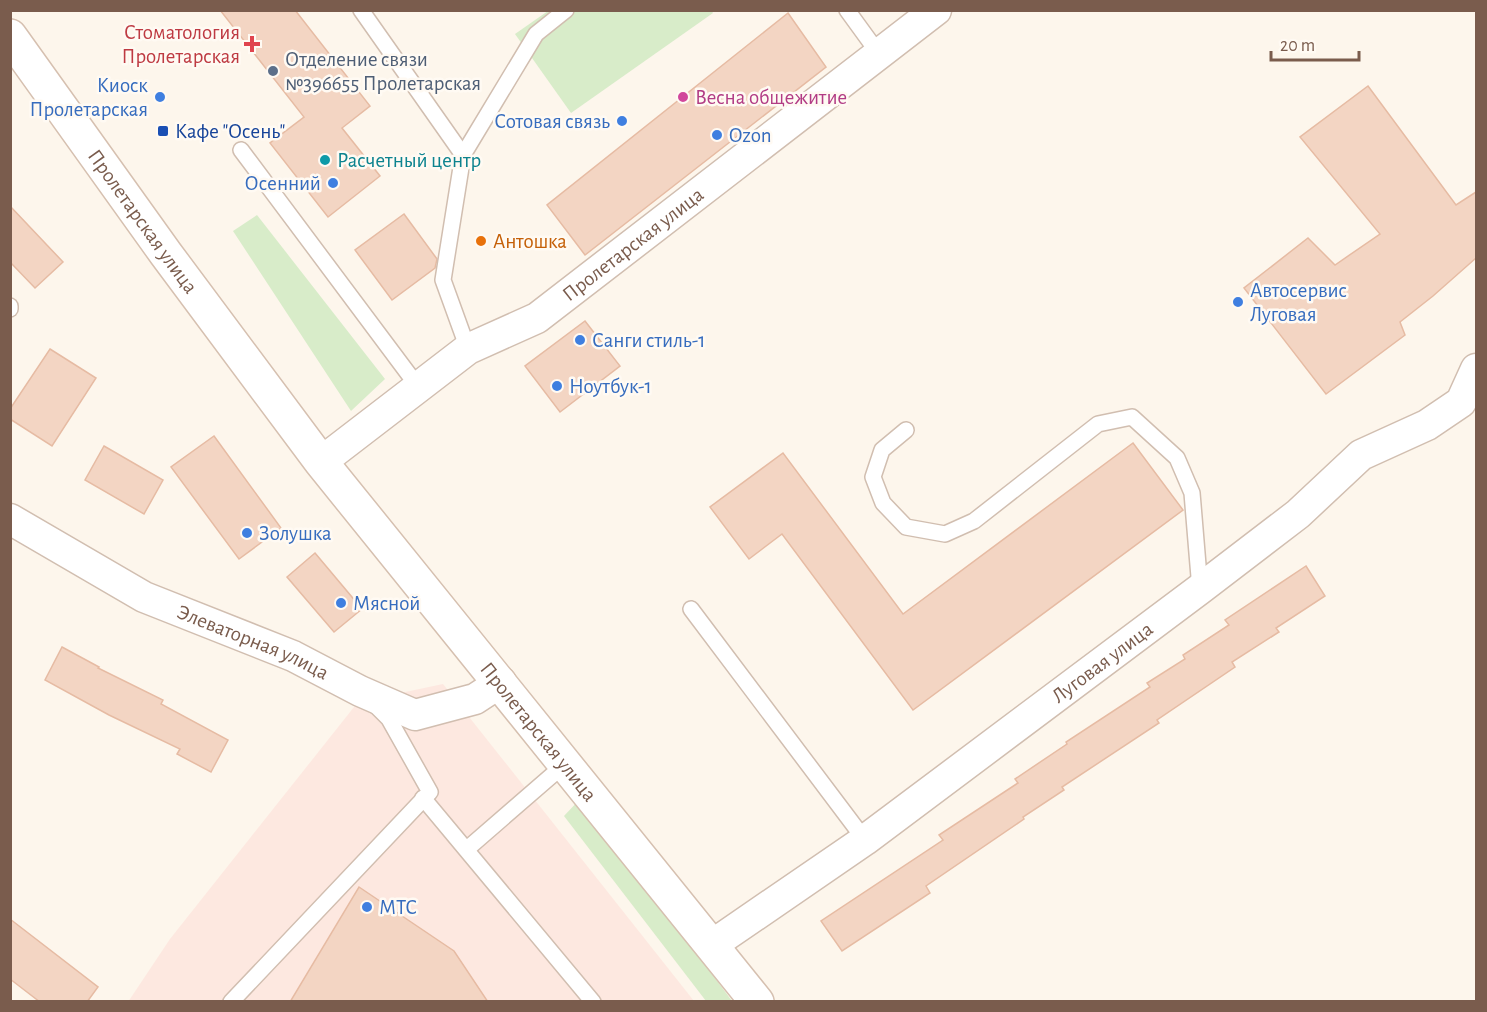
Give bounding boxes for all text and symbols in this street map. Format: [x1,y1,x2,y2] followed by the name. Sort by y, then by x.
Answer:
[121,22,240,67] place label: Стоматология Пролетарская
[1271,24,1360,62] scale bar
[245,37,259,51] marker: Стоматология Пролетарская
[1280,37,1315,55] text: 20 m
[285,49,481,94] place label: Отделение связи №396655 Пролетарская
[266,64,280,78] marker: Отделение связи №396655 Пролетарская
[29,75,148,120] place label: Киоск Пролетарская
[695,87,847,108] place label: Весна общежитие
[153,90,167,104] marker: Киоск Пролетарская
[676,90,690,104] marker: Весна общежитие
[494,111,610,132] place label: Сотовая связь
[615,114,629,128] marker: Сотовая связь
[175,121,285,142] place label: Кафе "Осень"
[156,124,170,138] marker: Кафе "Осень"
[729,125,772,146] place label: Ozon
[710,128,724,142] marker: Ozon
[84,146,202,298] street label: Пролетарская улица
[337,150,481,171] place label: Расчетный центр
[318,153,332,167] marker: Расчетный центр
[245,173,321,194] place label: Осенний
[326,176,340,190] marker: Осенний
[559,183,708,305] street label: Пролетарская улица
[493,231,567,252] place label: Антошка
[474,234,488,248] marker: Антошка
[1250,280,1347,325] place label: Автосервис Луговая
[1231,295,1245,309] marker: Автосервис Луговая
[592,330,705,351] place label: Санги стиль-1
[573,333,587,347] marker: Санги стиль-1
[569,376,652,397] place label: Ноутбук-1
[550,379,564,393] marker: Ноутбук-1
[259,523,332,544] place label: Золушка
[240,526,254,540] marker: Золушка
[353,593,420,614] place label: Мясной
[334,596,348,610] marker: Мясной
[174,601,332,684] street label: Элеваторная улица
[1048,618,1157,707] street label: Луговая улица
[476,658,601,806] street label: Пролетарская улица
[379,897,417,918] place label: МТС
[360,900,374,914] marker: МТС

